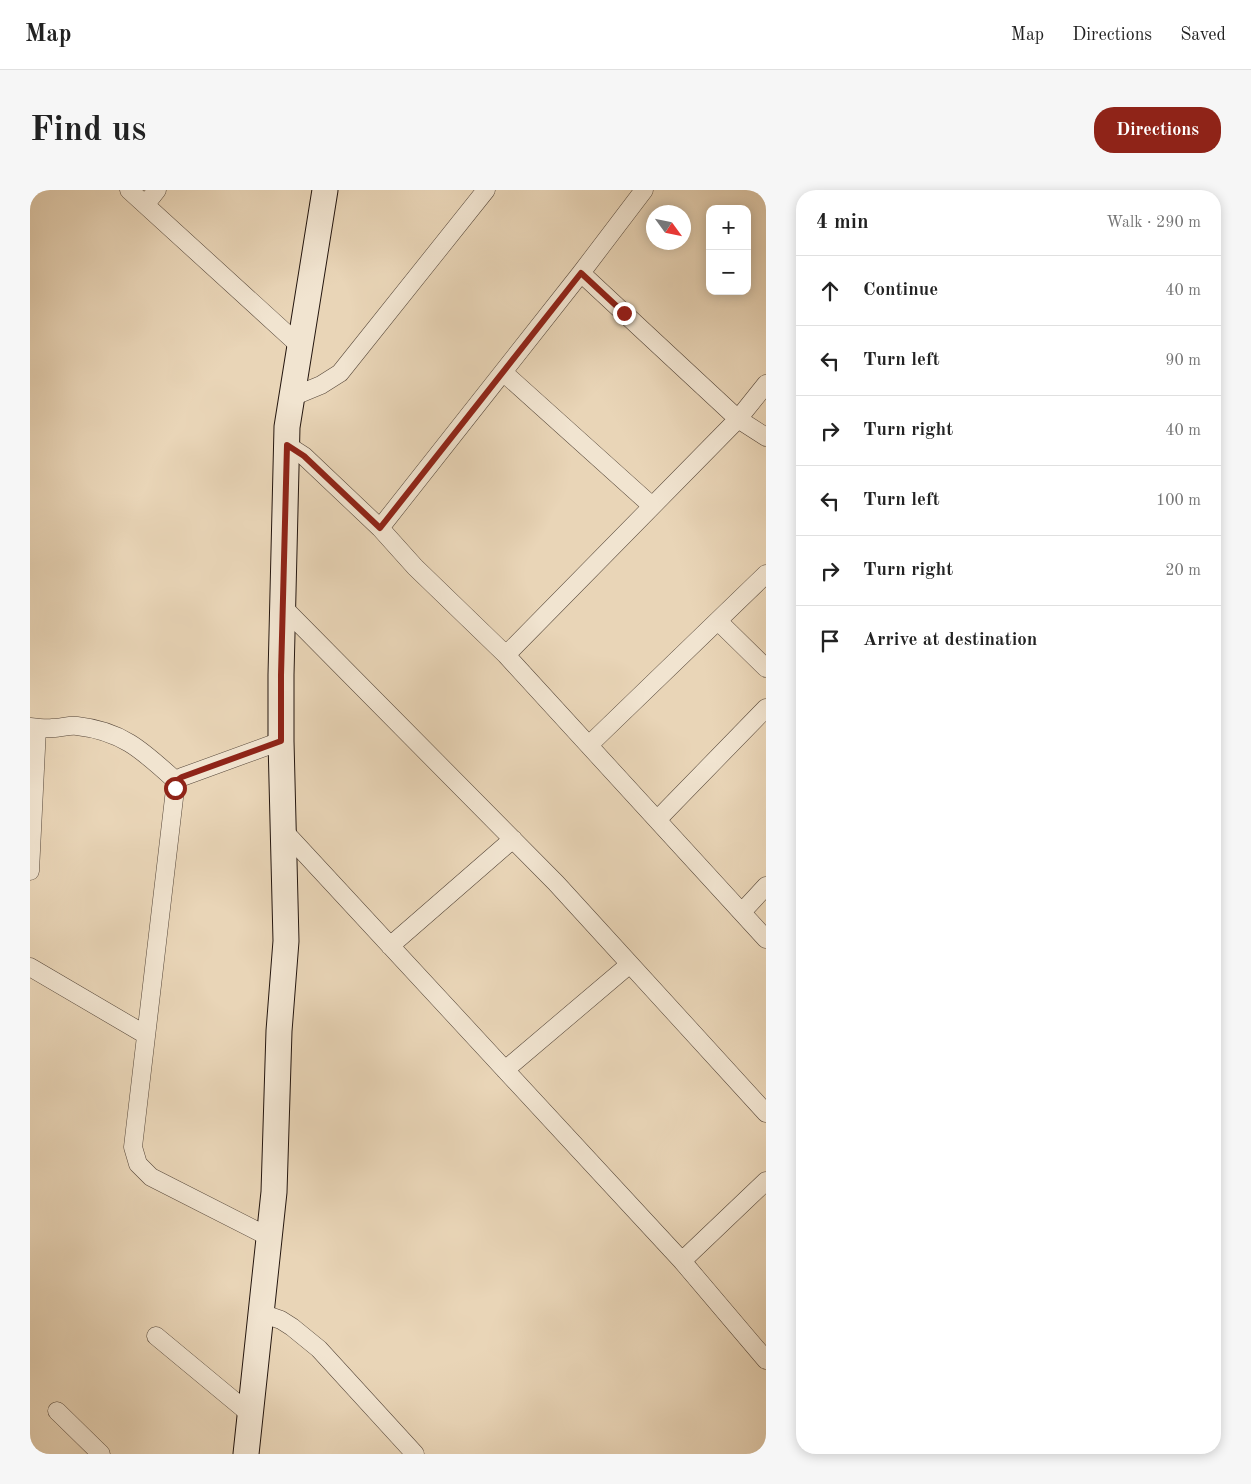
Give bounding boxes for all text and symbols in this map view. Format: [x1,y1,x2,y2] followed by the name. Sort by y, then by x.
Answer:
[25,23,72,47] text: Map
[1011,26,1044,44] text: Map
[1072,26,1152,44] text: Directions
[1180,26,1226,44] text: Saved
[1094,107,1221,153] button: Directions
[30,113,146,148] text: Find us
[646,205,691,250] north arrow
[706,205,751,295] map controls
[706,205,751,250] button: +
[816,212,869,233] text: 4 min
[1106,215,1201,231] text: Walk · 290 m
[706,250,751,295] button: −
[816,277,844,305] icon: ahead
[863,281,938,300] text: Continue
[1165,283,1201,299] text: 40 m
[613,302,636,325] route end
[816,347,844,375] icon: left
[863,351,940,370] text: Turn left
[1165,353,1201,369] text: 90 m
[816,417,844,445] icon: right
[863,421,953,440] text: Turn right
[1165,423,1201,439] text: 40 m
[816,487,844,515] icon: left
[863,491,940,510] text: Turn left
[1156,493,1201,509] text: 100 m
[816,557,844,585] icon: right
[863,561,953,580] text: Turn right
[1165,563,1201,579] text: 20 m
[816,627,844,655] icon: arrive
[863,631,1037,650] text: Arrive at destination
[164,777,187,800] route start

